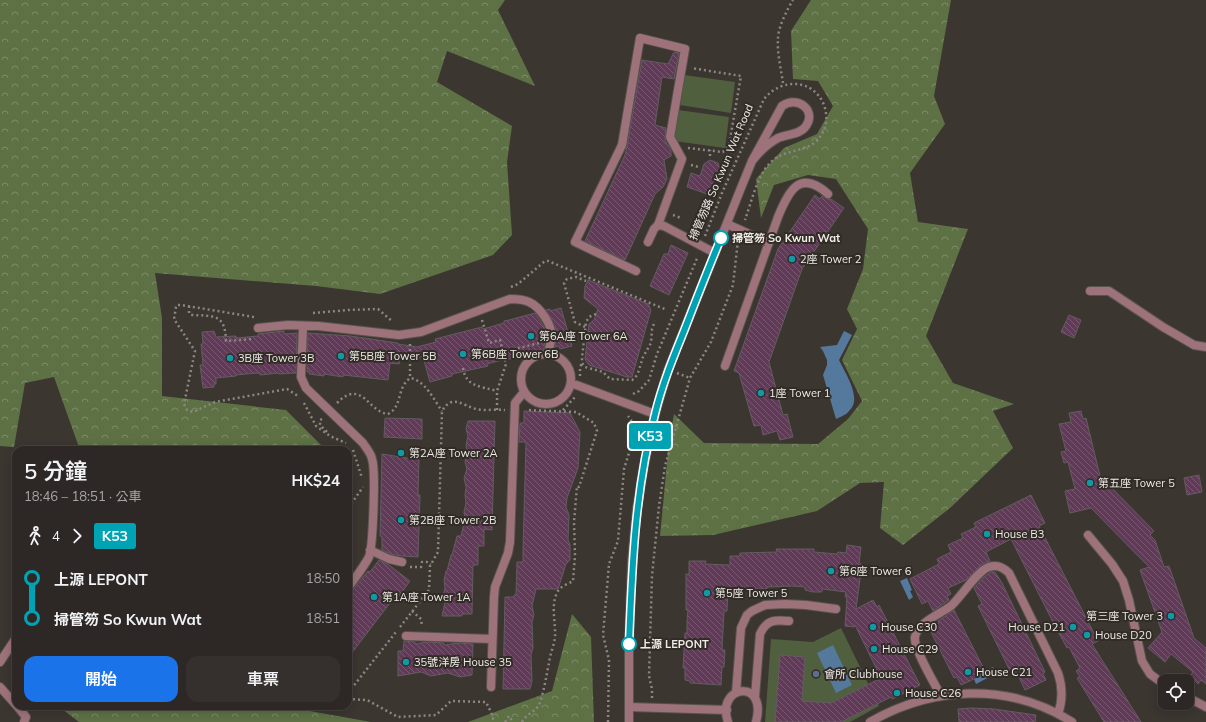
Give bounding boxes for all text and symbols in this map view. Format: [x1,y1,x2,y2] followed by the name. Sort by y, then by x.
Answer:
[686,102,756,242] street label: 掃管笏路 So Kwun Wat Road
[713,230,729,246] marker: 掃管笏 So Kwun Wat
[732,231,840,245] place label: 掃管笏 So Kwun Wat
[800,252,862,266] place label: 2座 Tower 2
[787,254,797,264] marker: 2座 Tower 2
[539,329,628,343] place label: 第6A座 Tower 6A
[526,331,536,341] marker: 第6A座 Tower 6A
[471,347,558,361] place label: 第6B座 Tower 6B
[349,349,436,363] place label: 第5B座 Tower 5B
[458,349,468,359] marker: 第6B座 Tower 6B
[238,351,314,365] place label: 3B座 Tower 3B
[336,351,346,361] marker: 第5B座 Tower 5B
[225,353,235,363] marker: 3B座 Tower 3B
[769,386,830,400] place label: 1座 Tower 1
[756,388,766,398] marker: 1座 Tower 1
[627,423,673,449] line badge: K53
[637,427,663,445] text: K53
[409,446,498,460] place label: 第2A座 Tower 2A
[396,448,406,458] marker: 第2A座 Tower 2A
[24,457,87,485] text: 5 分鐘
[291,471,340,490] text: HK$24
[1098,476,1175,490] place label: 第五座 Tower 5
[1085,478,1095,488] marker: 第五座 Tower 5
[24,488,141,504] text: 18:46 – 18:51 · 公車
[409,513,496,527] place label: 第2B座 Tower 2B
[396,515,406,525] marker: 第2B座 Tower 2B
[24,525,46,547] icon: walk
[66,525,88,547] icon: forward
[102,527,128,545] text: K53
[995,527,1044,541] place label: House B3
[52,528,60,544] text: 4
[982,529,992,539] marker: House B3
[839,564,912,578] place label: 第6座 Tower 6
[826,566,836,576] marker: 第6座 Tower 6
[54,570,148,589] text: 上源 LEPONT
[306,570,340,586] text: 18:50
[715,586,788,600] place label: 第5座 Tower 5
[702,588,712,598] marker: 第5座 Tower 5
[382,590,471,604] place label: 第1A座 Tower 1A
[369,592,379,602] marker: 第1A座 Tower 1A
[1086,609,1163,623] place label: 第三座 Tower 3
[54,610,202,629] text: 掃管笏 So Kwun Wat
[306,610,340,626] text: 18:51
[1166,611,1176,621] marker: 第三座 Tower 3
[881,620,937,634] place label: House C30
[1008,620,1065,634] place label: House D21
[868,622,878,632] marker: House C30
[1068,622,1078,632] marker: House D21
[1095,628,1152,642] place label: House D20
[1082,630,1092,640] marker: House D20
[621,636,637,652] marker: 上源 LEPONT
[640,637,709,651] place label: 上源 LEPONT
[882,642,938,656] place label: House C29
[869,644,879,654] marker: House C29
[414,655,512,669] place label: 35號洋房 House 35
[24,656,178,702] button: 開始
[186,656,340,702] button: 車票
[401,657,411,667] marker: 35號洋房 House 35
[976,665,1032,679] place label: House C21
[824,667,902,681] place label: 會所 Clubhouse
[963,667,973,677] marker: House C21
[811,669,821,679] marker: 會所 Clubhouse
[1158,674,1194,710] map controls
[1158,674,1194,710] button: locate
[905,686,961,700] place label: House C26
[892,688,902,698] marker: House C26

